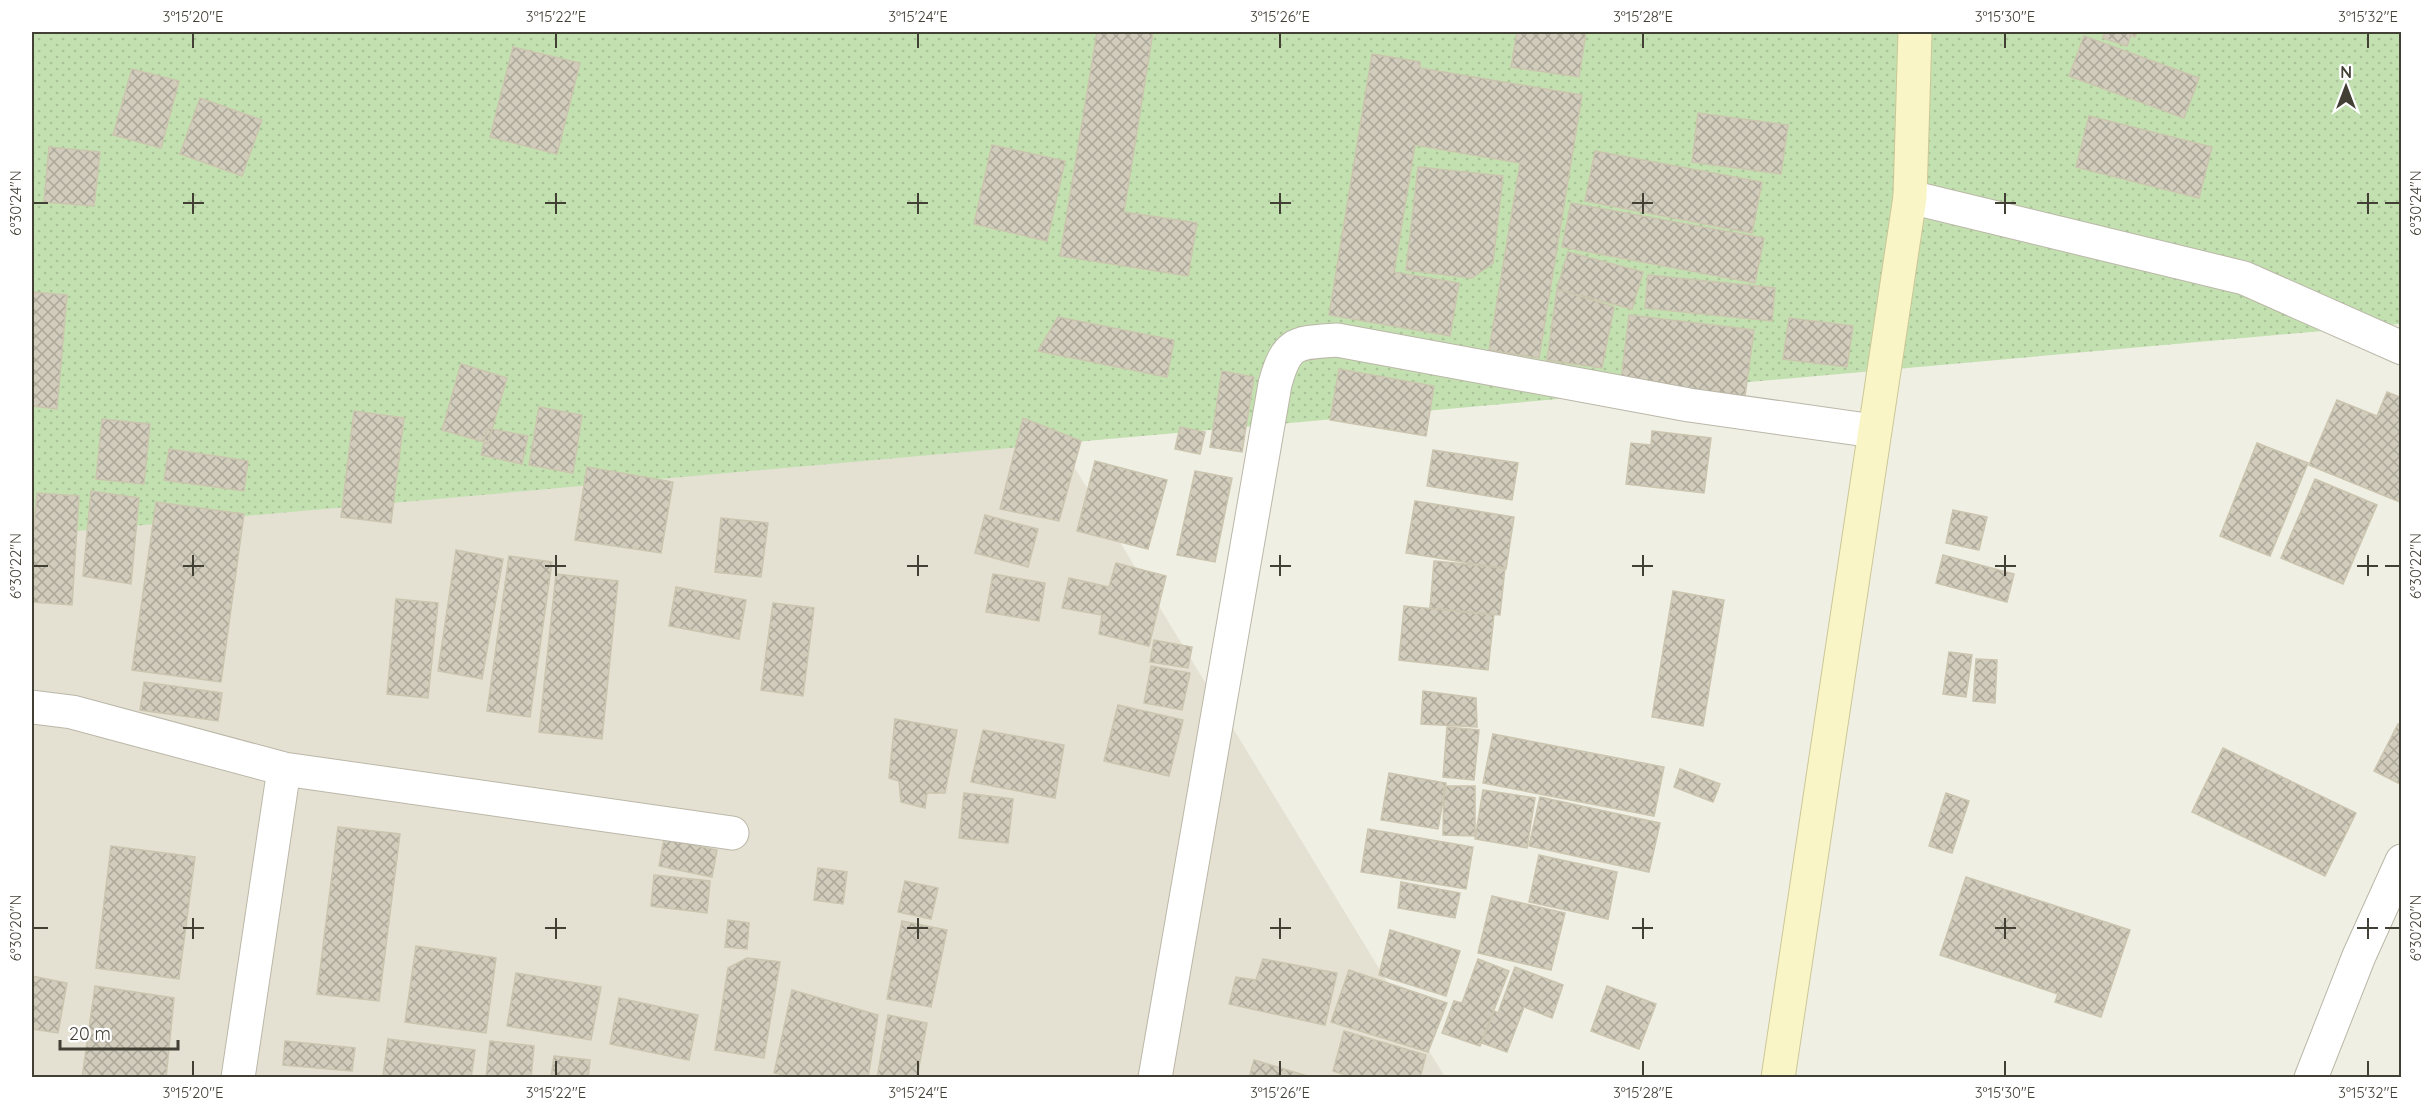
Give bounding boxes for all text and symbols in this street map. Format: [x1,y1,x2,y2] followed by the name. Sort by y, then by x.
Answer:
[163,7,223,26] text: 3°15'20"E
[526,7,586,26] text: 3°15'22"E
[888,7,948,26] text: 3°15'24"E
[1250,7,1310,26] text: 3°15'26"E
[1613,7,1673,26] text: 3°15'28"E
[1975,7,2035,26] text: 3°15'30"E
[2338,7,2398,26] text: 3°15'32"E
[2316,57,2376,117] north arrow
[2340,62,2352,82] text: N
[6,170,25,236] text: 6°30'24"N
[2406,170,2425,236] text: 6°30'24"N
[6,533,25,599] text: 6°30'22"N
[2406,533,2425,599] text: 6°30'22"N
[6,895,25,961] text: 6°30'20"N
[2406,895,2425,961] text: 6°30'20"N
[60,1013,178,1051] scale bar
[69,1022,111,1045] text: 20 m
[163,1083,223,1102] text: 3°15'20"E
[526,1083,586,1102] text: 3°15'22"E
[888,1083,948,1102] text: 3°15'24"E
[1250,1083,1310,1102] text: 3°15'26"E
[1613,1083,1673,1102] text: 3°15'28"E
[1975,1083,2035,1102] text: 3°15'30"E
[2338,1083,2398,1102] text: 3°15'32"E

